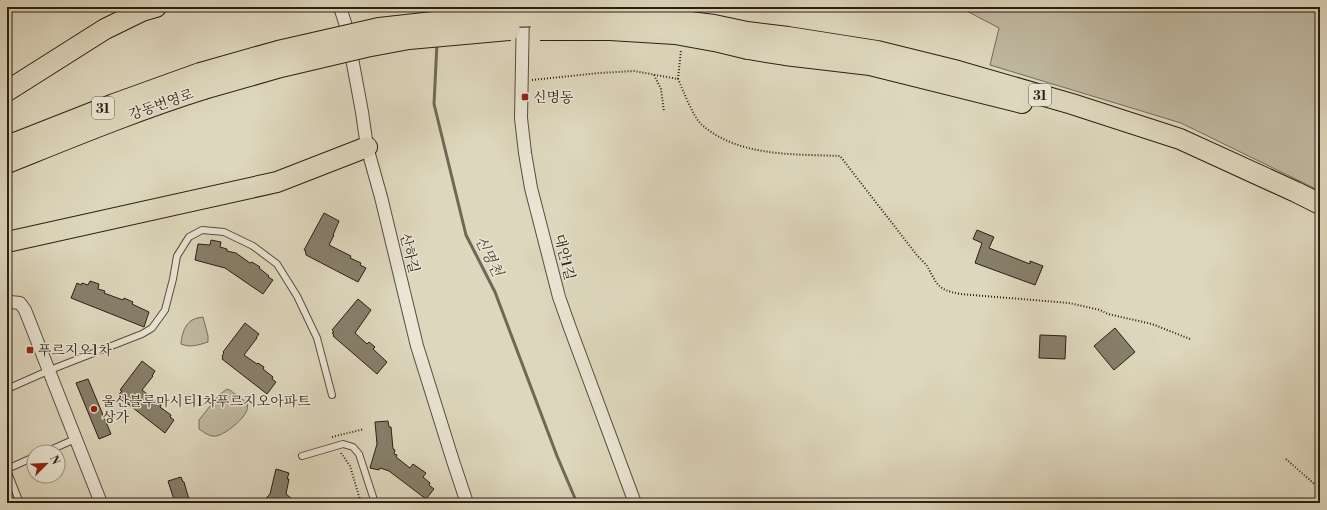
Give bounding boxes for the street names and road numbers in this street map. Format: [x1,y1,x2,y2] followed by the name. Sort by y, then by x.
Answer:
[1029,84,1051,106] road number: 31
[126,85,197,124] street label: 강동번영로
[92,97,114,119] road number: 31
[395,231,423,275] street label: 산하길
[550,232,578,282] street label: 대안1길

